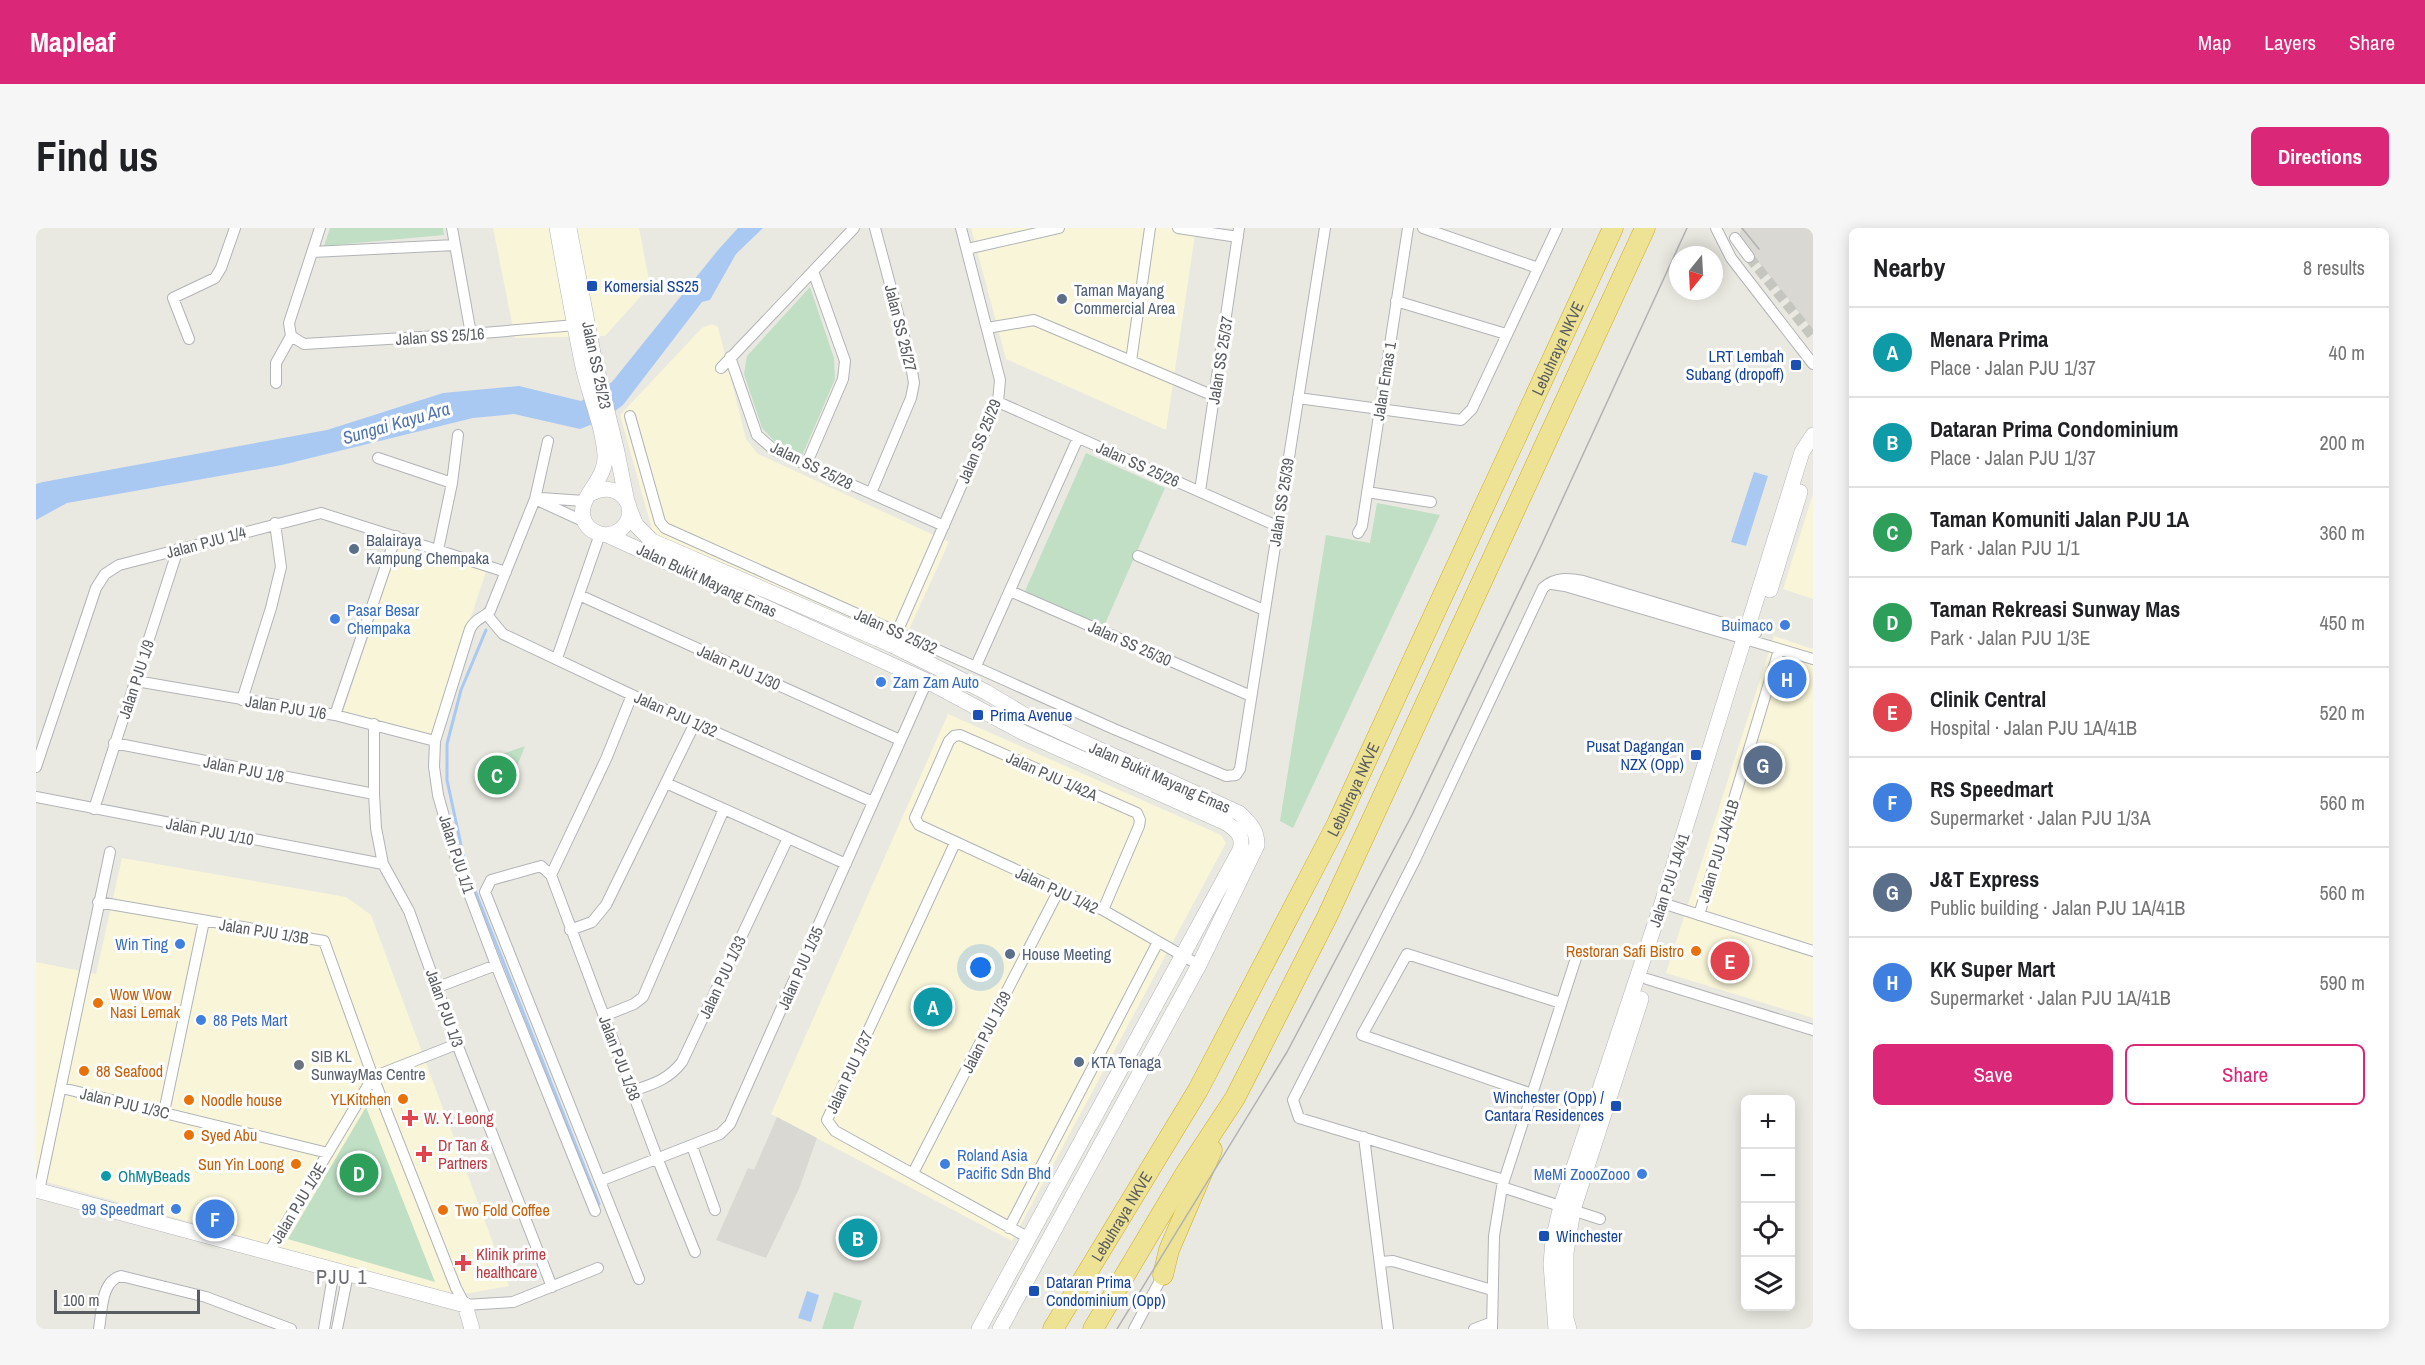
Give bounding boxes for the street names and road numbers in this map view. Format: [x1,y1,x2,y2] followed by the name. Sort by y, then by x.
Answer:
[880,282,922,374] street label: Jalan SS 25/27
[1526,298,1589,399] street label: Lebuhraya NKVE
[1202,314,1238,406] street label: Jalan SS 25/37
[577,319,617,411] street label: Jalan SS 25/23
[395,322,485,350] street label: Jalan SS 25/16
[1367,339,1401,422] street label: Jalan Emas 1
[952,396,1006,486] street label: Jalan SS 25/29
[767,436,857,494] street label: Jalan SS 25/28
[1093,436,1183,492] street label: Jalan SS 25/26
[1263,456,1299,548] street label: Jalan SS 25/39
[164,521,248,563] street label: Jalan PJU 1/4
[633,538,781,622] street label: Jalan Bukit Mayang Emas
[851,603,941,659] street label: Jalan SS 25/32
[1085,615,1175,671] street label: Jalan SS 25/30
[113,637,159,721] street label: Jalan PJU 1/9
[694,639,784,695] street label: Jalan PJU 1/30
[631,686,721,742] street label: Jalan PJU 1/32
[244,690,328,724] street label: Jalan PJU 1/6
[1086,736,1234,818] street label: Jalan Bukit Mayang Emas
[1322,739,1384,840] street label: Lebuhraya NKVE
[1003,746,1101,806] street label: Jalan PJU 1/42A
[202,750,286,788] street label: Jalan PJU 1/8
[1692,797,1744,905] street label: Jalan PJU 1A/41B
[164,812,256,850] street label: Jalan PJU 1/10
[434,812,480,897] street label: Jalan PJU 1/1
[1643,829,1695,930] street label: Jalan PJU 1A/41
[1012,861,1102,919] street label: Jalan PJU 1/42
[218,913,311,949] street label: Jalan PJU 1/3B
[772,923,828,1013] street label: Jalan PJU 1/35
[693,932,751,1022] street label: Jalan PJU 1/33
[421,966,469,1050] street label: Jalan PJU 1/3
[956,987,1016,1077] street label: Jalan PJU 1/39
[594,1013,646,1103] street label: Jalan PJU 1/38
[820,1027,878,1117] street label: Jalan PJU 1/37
[78,1082,172,1124] street label: Jalan PJU 1/3C
[265,1159,331,1247] street label: Jalan PJU 1/3E
[1086,1167,1157,1265] street label: Lebuhraya NKVE

